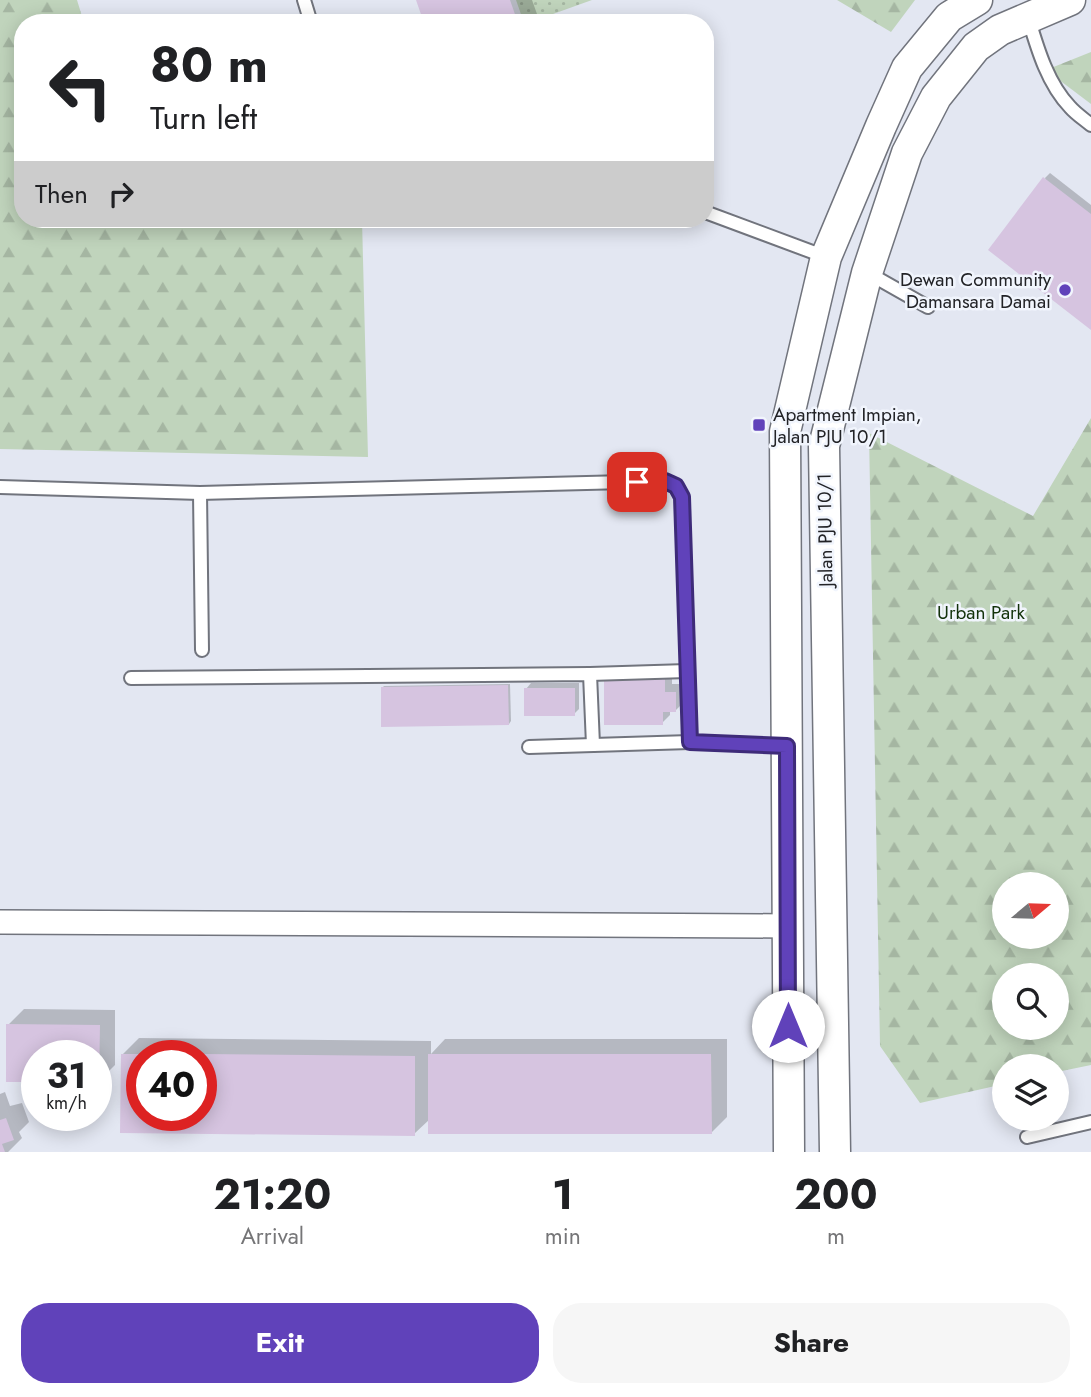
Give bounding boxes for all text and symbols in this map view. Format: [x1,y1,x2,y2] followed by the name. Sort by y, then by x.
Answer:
[150,30,268,100] text: 80 m
[35,42,126,133] icon: left
[150,95,257,141] text: Turn left
[35,175,88,213] text: Then
[102,175,140,213] icon: right
[900,266,1052,315] place label: Dewan Community Damansara Damai
[1057,282,1073,298] marker: Dewan Community Damansara Damai
[770,401,922,450] place label: Apartment Impian, Jalan PJU 10/1
[751,417,767,433] marker: Apartment Impian, Jalan PJU 10/1
[607,452,667,512] pin
[618,463,656,501] icon: arrive
[811,473,840,590] street label: Jalan PJU 10/1
[937,599,1026,626] park label: Urban Park
[992,872,1069,948] north arrow
[992,872,1069,1131] map controls
[992,963,1069,1040] button: search
[751,989,825,1063] position arrow
[126,1040,217,1131] speed limit sign: 40
[47,1051,86,1101] text: 31
[992,1054,1069,1131] button: layers
[46,1090,87,1116] text: km/h
[214,1164,331,1225] text: 21:20
[552,1164,574,1225] text: 1
[794,1164,877,1225] text: 200
[241,1219,304,1253] text: Arrival
[545,1219,581,1253] text: min
[827,1219,845,1253] text: m
[21,1303,539,1383] button: Exit
[553,1303,1070,1383] button: Share

